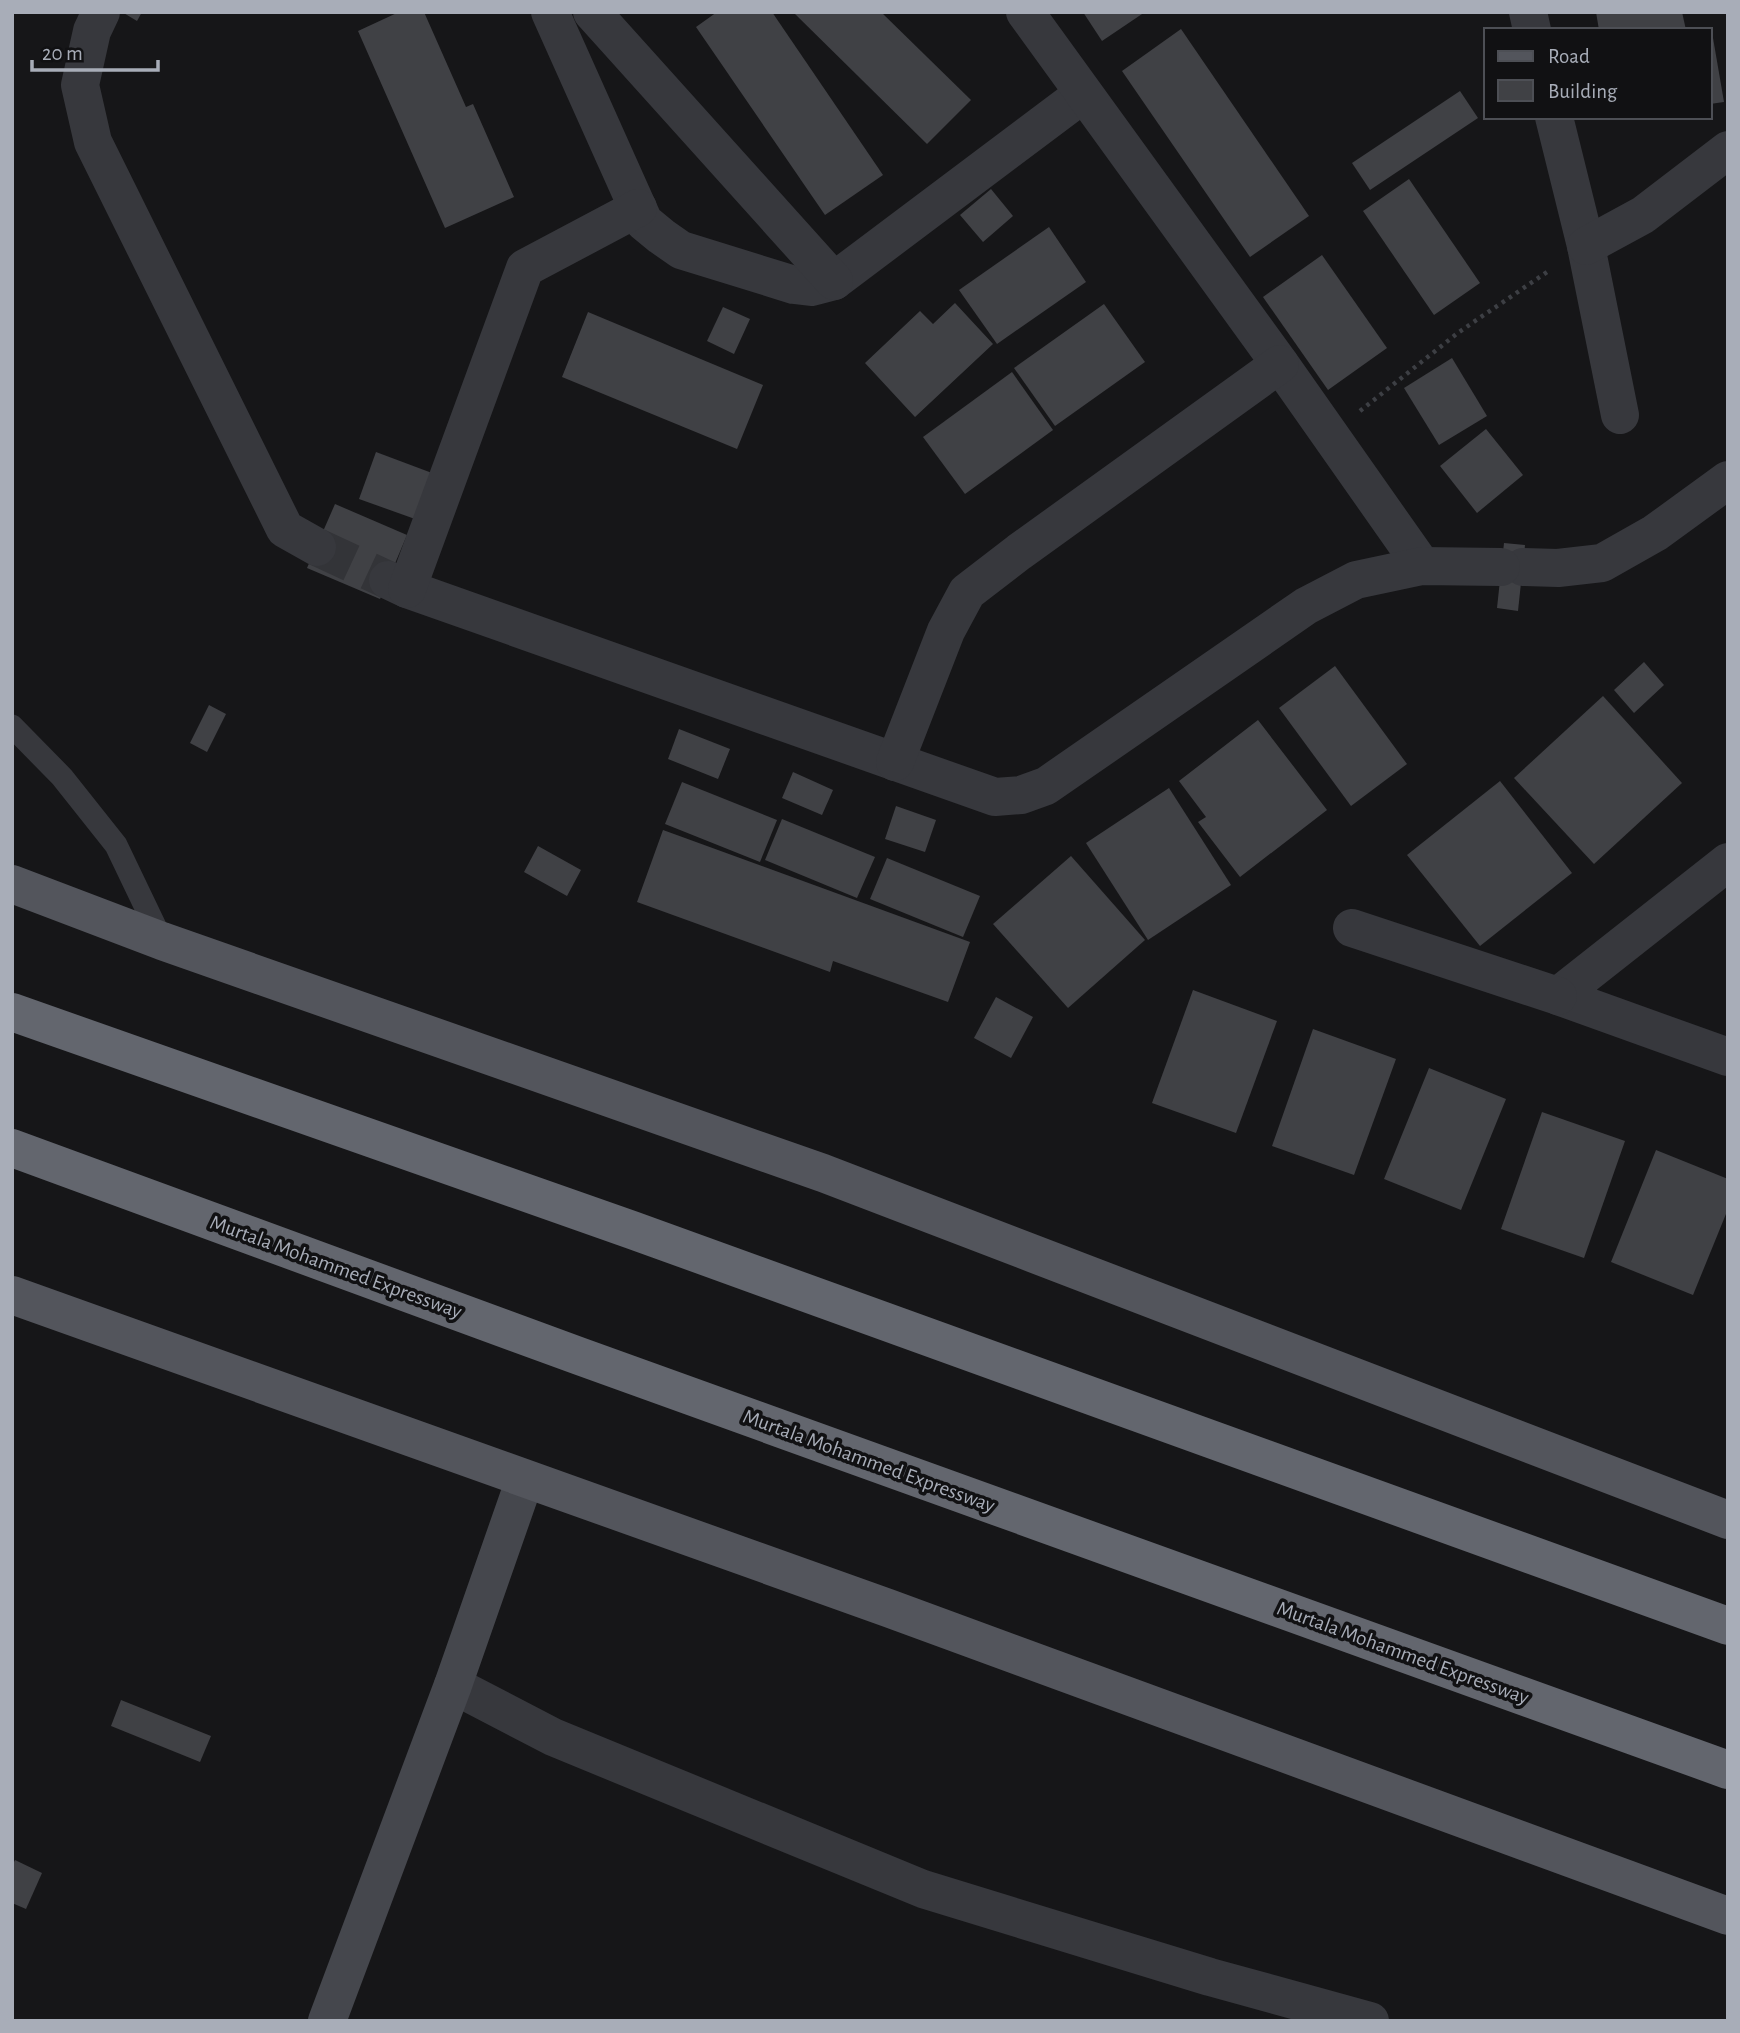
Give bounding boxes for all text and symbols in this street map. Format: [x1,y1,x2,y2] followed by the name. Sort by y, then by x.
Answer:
[32,28,158,72] scale bar
[1484,28,1712,119] legend
[42,43,83,64] text: 20 m
[1548,46,1590,67] text: Road
[1548,81,1618,102] text: Building
[207,1212,465,1322] street label: Murtala Mohammed Expressway
[740,1406,998,1516] street label: Murtala Mohammed Expressway
[1274,1598,1532,1708] street label: Murtala Mohammed Expressway

